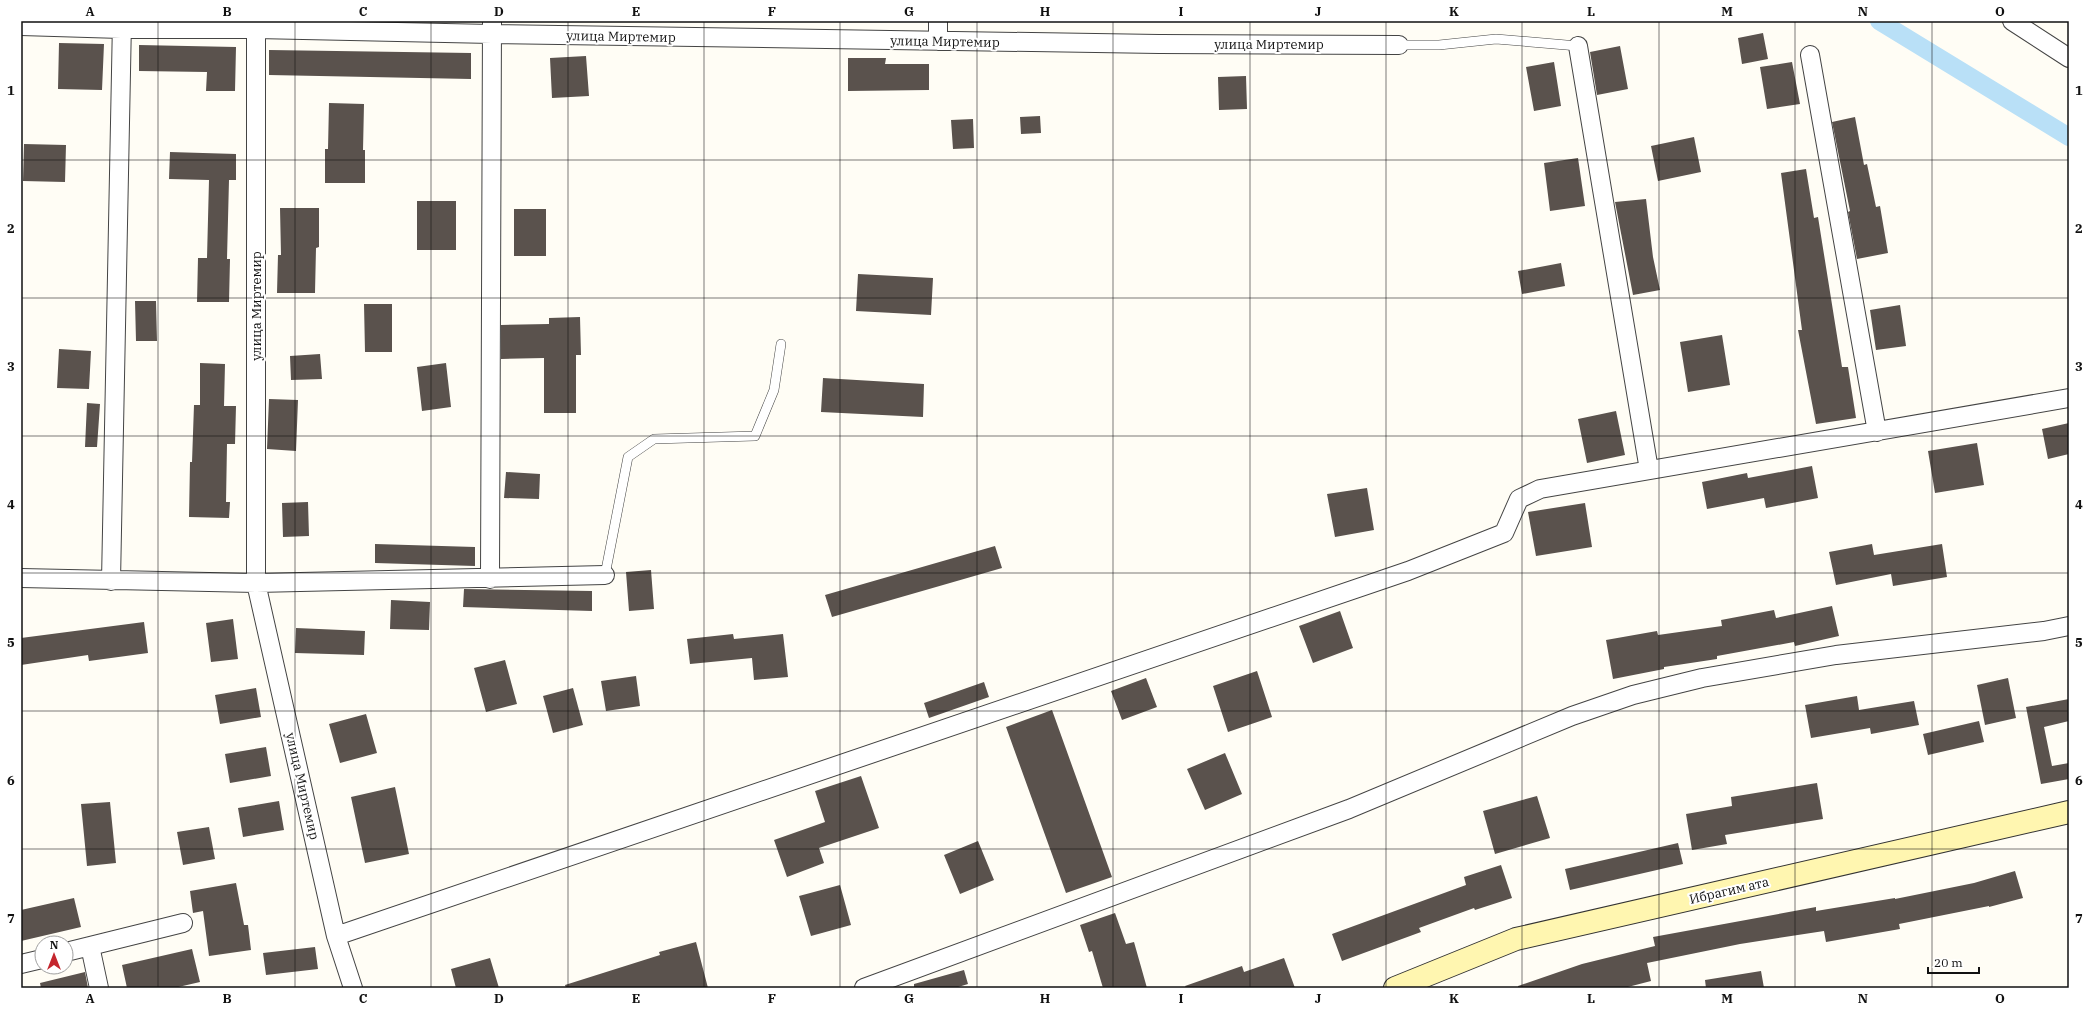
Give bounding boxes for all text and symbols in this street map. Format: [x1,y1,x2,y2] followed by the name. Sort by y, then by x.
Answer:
[85,3,95,20] text: A
[222,3,232,20] text: B
[359,3,368,20] text: C
[494,3,504,20] text: D
[632,3,640,20] text: E
[768,3,776,20] text: F
[904,3,914,20] text: G
[1040,3,1051,20] text: H
[1179,3,1184,20] text: I
[1315,3,1322,20] text: J
[1449,3,1459,20] text: K
[1587,3,1595,20] text: L
[1721,3,1733,20] text: M
[1858,3,1868,20] text: N
[1995,3,2005,20] text: O
[566,27,676,46] street label: улица Миртемир
[890,32,1000,51] street label: улица Миртемир
[1214,36,1324,53] street label: улица Миртемир
[7,82,15,99] text: 1
[2075,82,2083,99] text: 1
[7,220,15,237] text: 2
[2075,220,2083,237] text: 2
[248,251,265,361] street label: улица Миртемир
[7,358,15,375] text: 3
[2075,358,2083,375] text: 3
[7,496,15,513] text: 4
[2075,496,2083,513] text: 4
[7,634,15,651] text: 5
[2075,634,2083,651] text: 5
[282,731,323,841] street label: улица Миртемир
[7,772,15,789] text: 6
[2075,772,2083,789] text: 6
[1688,873,1771,908] street label: Ибрагим ата
[7,910,15,927] text: 7
[2075,910,2083,927] text: 7
[34,935,74,975] north arrow
[50,938,59,952] text: N
[1928,949,1979,975] scale bar
[1934,955,1963,970] text: 20 m
[85,990,95,1007] text: A
[222,990,232,1007] text: B
[359,990,368,1007] text: C
[494,990,504,1007] text: D
[632,990,640,1007] text: E
[768,990,776,1007] text: F
[904,990,914,1007] text: G
[1040,990,1051,1007] text: H
[1179,990,1184,1007] text: I
[1315,990,1322,1007] text: J
[1449,990,1459,1007] text: K
[1587,990,1595,1007] text: L
[1721,990,1733,1007] text: M
[1858,990,1868,1007] text: N
[1995,990,2005,1007] text: O

